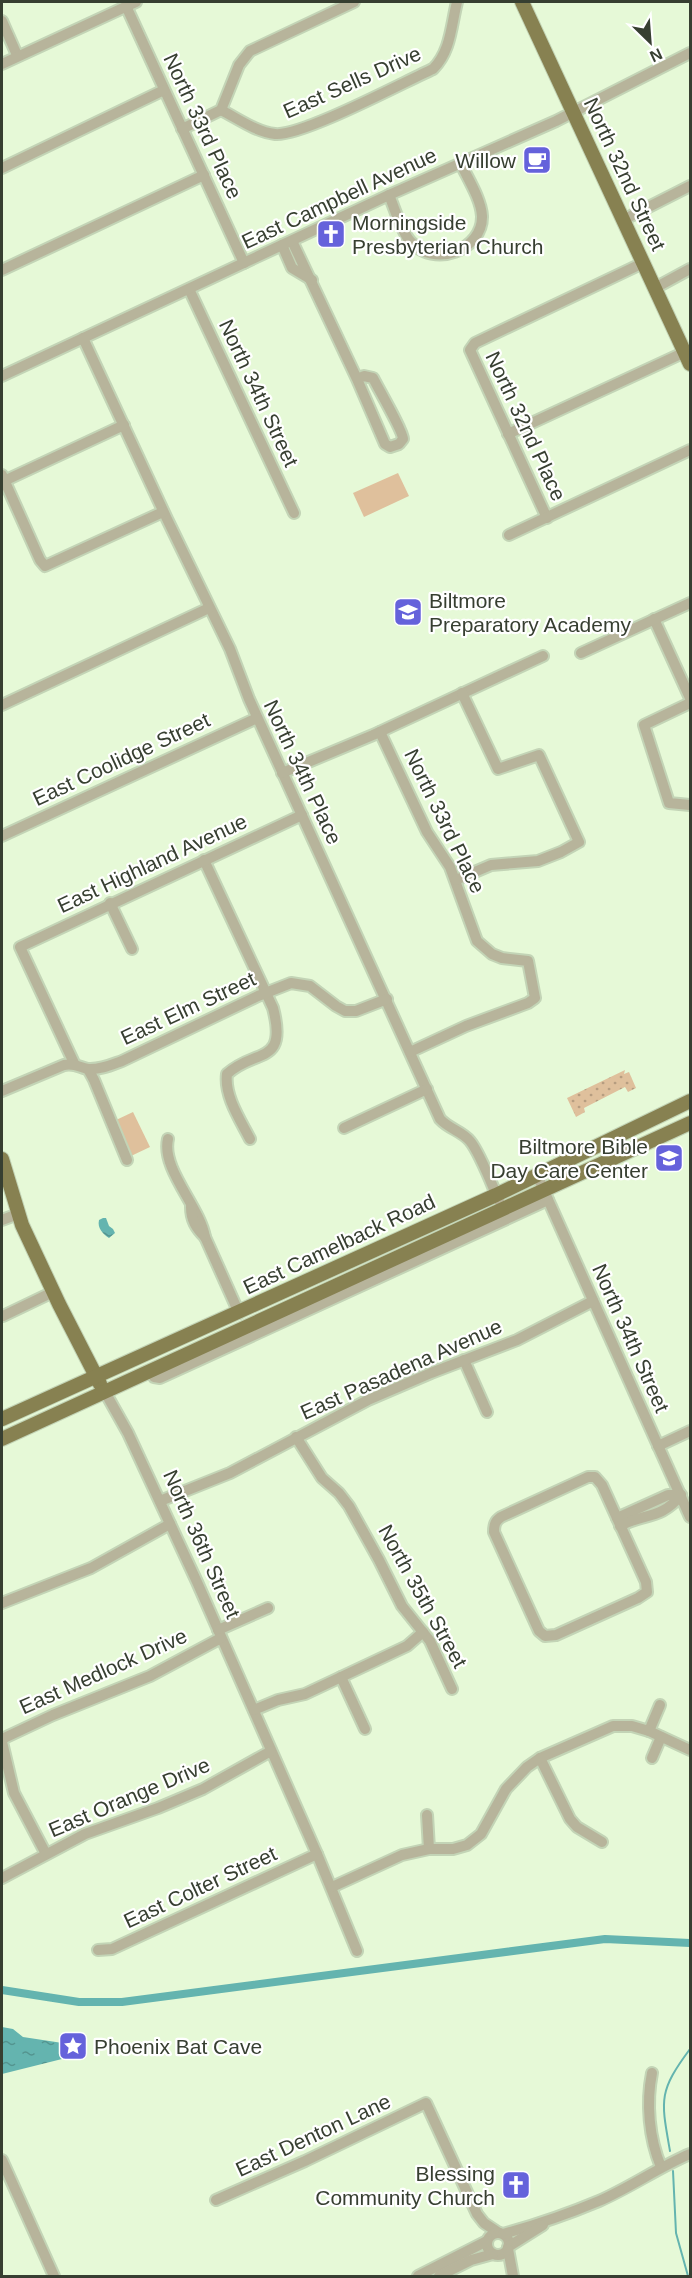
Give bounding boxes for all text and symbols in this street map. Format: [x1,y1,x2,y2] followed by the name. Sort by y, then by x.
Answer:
[620,12,680,72] north arrow
[280,41,424,123] street label: East Sells Drive
[647,45,665,65] text: N
[159,50,247,202] street label: North 33rd Place
[580,94,671,254] street label: North 32nd Street
[238,143,440,253] street label: East Campbell Avenue
[521,144,553,176] cafe icon: Willow
[455,149,517,172] place label: Willow
[352,211,543,258] place label: Morningside Presbyterian Church
[315,218,347,250] church icon: Morningside Presbyterian Church
[215,316,303,470] street label: North 34th Street
[481,348,571,504] street label: North 32nd Place
[429,589,631,636] place label: Biltmore Preparatory Academy
[392,596,424,628] school or university icon: Biltmore Preparatory Academy
[260,696,346,848] street label: North 34th Place
[29,708,213,810] street label: East Coolidge Street
[400,745,490,897] street label: North 33rd Place
[54,809,250,917] street label: East Highland Avenue
[117,967,259,1049] street label: East Elm Street
[490,1135,648,1182] place label: Biltmore Bible Day Care Center
[653,1142,685,1174] school or university icon: Biltmore Bible Day Care Center
[239,1189,439,1299] street label: East Camelback Road
[588,1260,674,1416] street label: North 34th Street
[297,1314,505,1424] street label: East Pasadena Avenue
[159,1466,245,1622] street label: North 36th Street
[374,1520,472,1672] street label: North 35th Street
[16,1624,190,1718] street label: East Medlock Drive
[45,1753,213,1841] street label: East Orange Drive
[120,1841,280,1932] street label: East Colter Street
[57,2030,89,2062] place icon: Phoenix Bat Cave
[94,2035,262,2058] place label: Phoenix Bat Cave
[232,2089,394,2181] street label: East Denton Lane
[315,2162,495,2209] place label: Blessing Community Church
[500,2169,532,2201] church icon: Blessing Community Church

